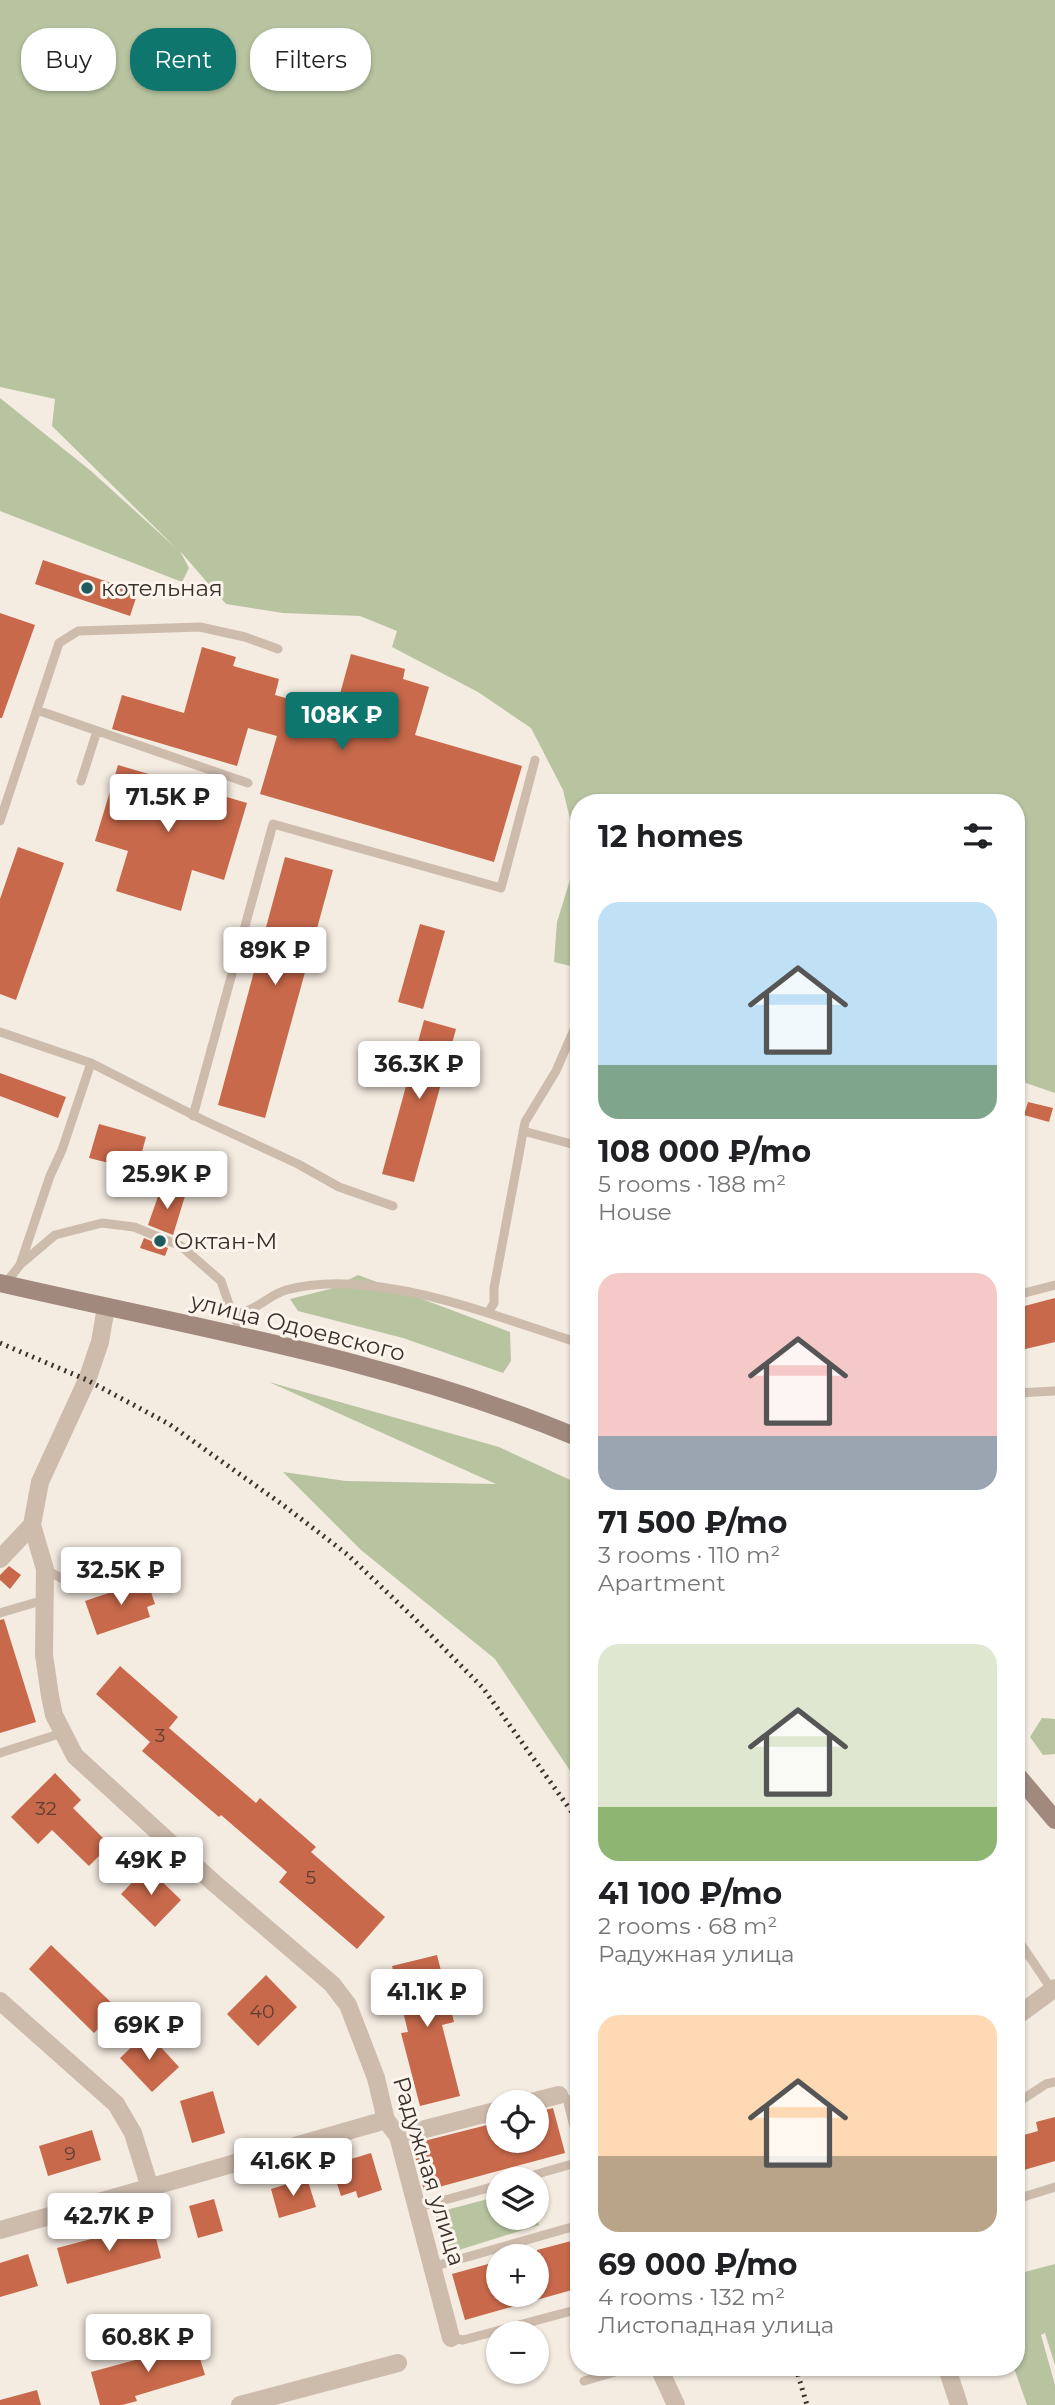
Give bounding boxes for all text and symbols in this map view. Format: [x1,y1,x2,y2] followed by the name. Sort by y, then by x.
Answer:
[21,28,116,91] chip: Buy
[130,28,236,91] chip: Rent
[250,28,371,91] chip: Filters
[101,574,223,602] place label: котельная
[79,580,95,596] marker: котельная
[285,692,399,752] pin: 108K ₽
[301,701,383,729] text: 108K ₽
[103,774,233,834] pin: 71.5K ₽
[126,783,210,811] text: 71.5K ₽
[959,817,997,855] icon: filters
[598,818,743,855] text: 12 homes
[226,928,324,987] pin: 89K ₽
[239,936,311,964] text: 89K ₽
[735,947,861,1073] icon: home
[354,1042,484,1101] pin: 36.3K ₽
[374,1050,464,1078] text: 36.3K ₽
[598,1133,811,1170] text: 108 000 ₽/mo
[102,1152,232,1211] pin: 25.9K ₽
[122,1160,212,1188] text: 25.9K ₽
[598,1170,786,1198] text: 5 rooms · 188 m²
[598,1198,672,1226] text: House
[174,1227,277,1255] place label: Октан-М
[152,1233,168,1249] marker: Октан-М
[187,1287,408,1367] street label: улица Одоевского
[735,1318,861,1444] icon: home
[598,1504,787,1541] text: 71 500 ₽/mo
[598,1541,780,1569] text: 3 rooms · 110 m²
[56,1548,186,1607] pin: 32.5K ₽
[77,1556,165,1584] text: 32.5K ₽
[598,1569,726,1597] text: Apartment
[735,1689,861,1815] icon: home
[155,1724,165,1747] house number: 3
[35,1797,57,1820] house number: 32
[102,1838,200,1897] pin: 49K ₽
[115,1846,187,1874] text: 49K ₽
[306,1866,317,1889] house number: 5
[598,1875,782,1912] text: 41 100 ₽/mo
[598,1912,777,1940] text: 2 rooms · 68 m²
[598,1940,794,1968] text: Радужная улица
[362,1969,492,2029] pin: 41.1K ₽
[387,1978,467,2006] text: 41.1K ₽
[249,2000,275,2023] house number: 40
[100,2002,198,2062] pin: 69K ₽
[114,2011,184,2039] text: 69K ₽
[735,2060,861,2186] icon: home
[387,2073,471,2269] street label: Радужная улица
[486,2090,549,2384] map controls
[486,2090,549,2153] button: locate
[228,2138,358,2198] pin: 41.6K ₽
[64,2142,76,2165] house number: 9
[250,2147,336,2175] text: 41.6K ₽
[486,2167,549,2230] button: layers
[44,2194,174,2253] pin: 42.7K ₽
[64,2202,154,2230] text: 42.7K ₽
[486,2244,549,2307] button: +
[598,2246,797,2283] text: 69 000 ₽/mo
[598,2283,785,2311] text: 4 rooms · 132 m²
[598,2311,834,2339] text: Листопадная улица
[83,2314,213,2374] pin: 60.8K ₽
[486,2321,549,2384] button: −
[102,2323,194,2351] text: 60.8K ₽

